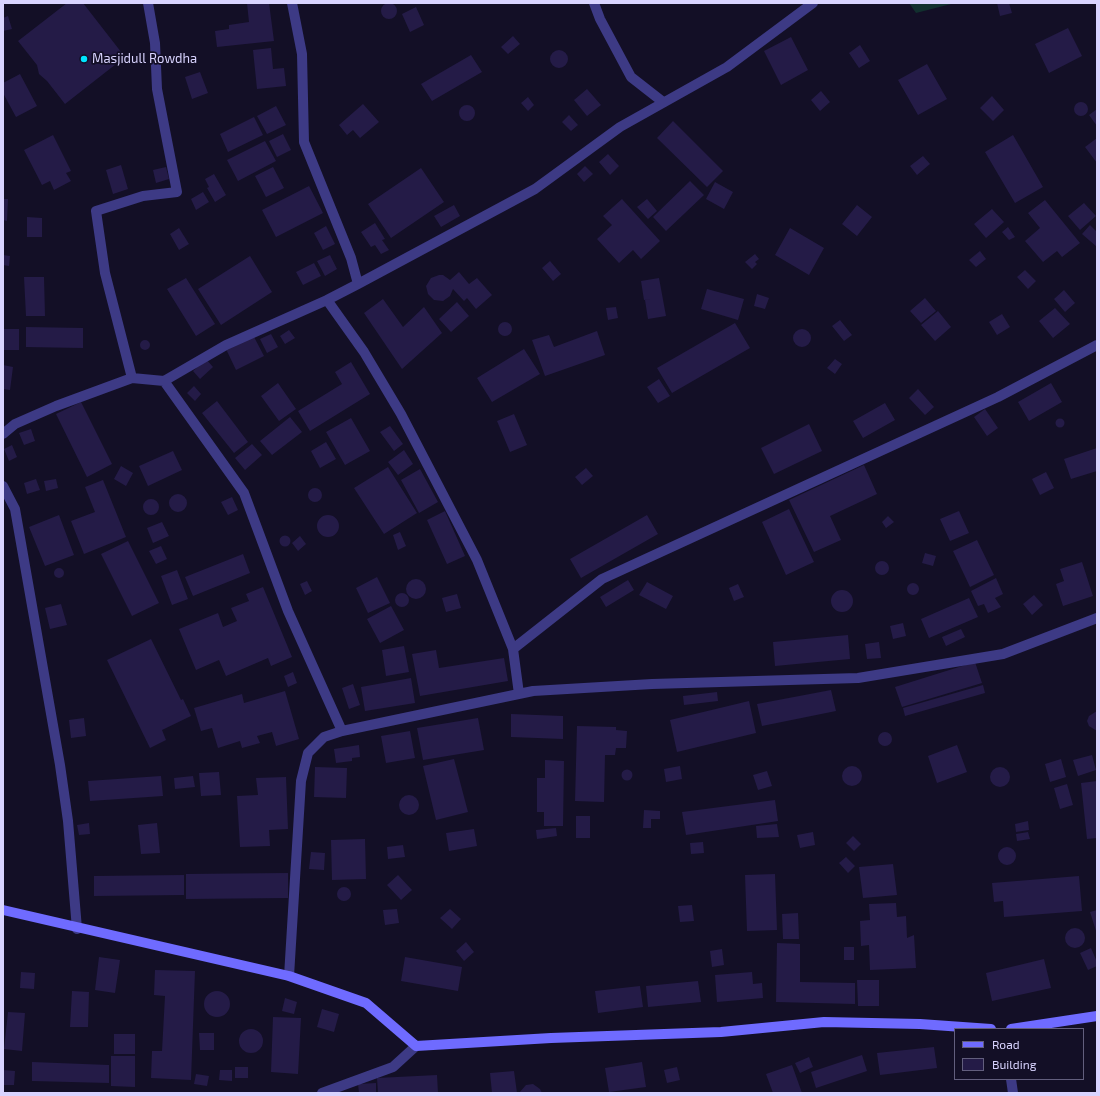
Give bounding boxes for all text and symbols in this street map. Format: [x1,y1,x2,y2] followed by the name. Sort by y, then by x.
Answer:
[92,51,197,67] place label: Masjidull Rowdha
[79,54,89,64] marker: Masjidull Rowdha
[954,1028,1084,1080] legend
[992,1037,1020,1051] text: Road
[992,1057,1036,1071] text: Building

